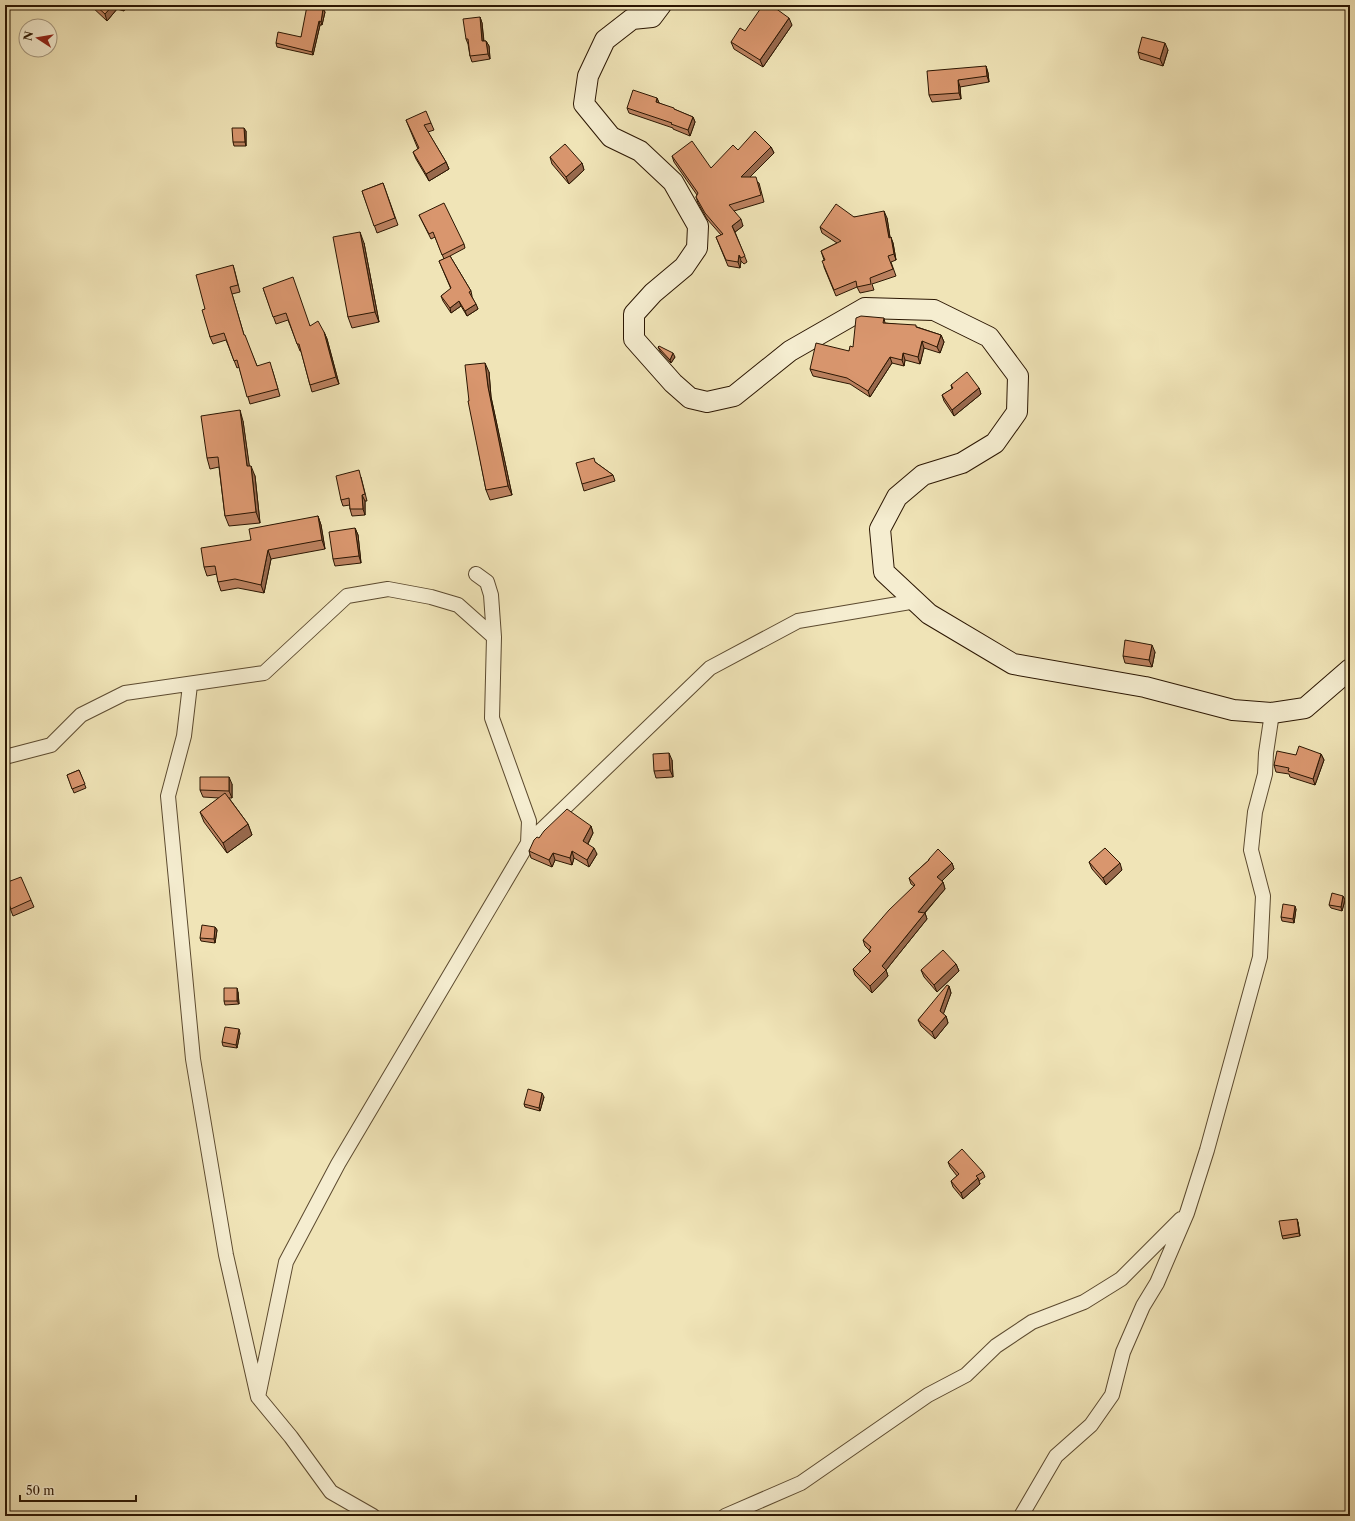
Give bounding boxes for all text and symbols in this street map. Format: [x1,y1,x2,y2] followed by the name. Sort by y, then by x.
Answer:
[18,18,58,58] north arrow
[20,29,36,42] text: N
[20,1477,136,1503] scale bar
[26,1483,55,1498] text: 50 m

